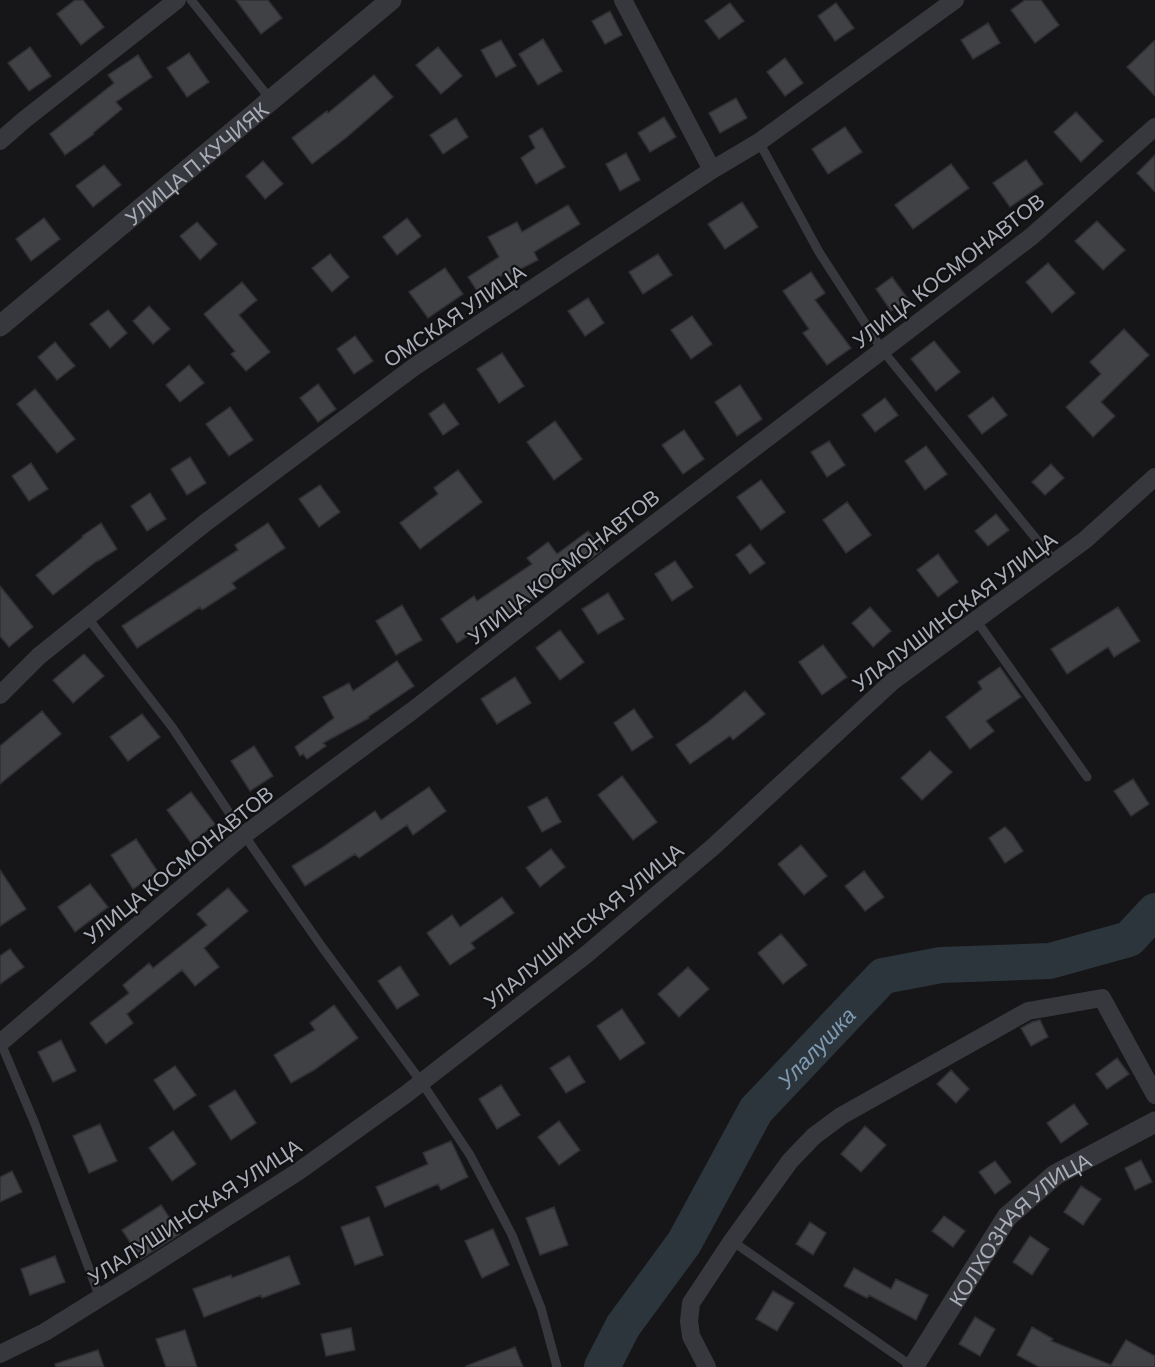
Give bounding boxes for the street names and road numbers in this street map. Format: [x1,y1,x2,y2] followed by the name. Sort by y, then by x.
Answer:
[119,95,273,229] street label: УЛИЦА П.КУЧИЯК
[847,187,1049,353] street label: УЛИЦА КОСМОНАВТОВ
[378,258,530,372] street label: ОМСКАЯ УЛИЦА
[462,483,664,649] street label: УЛИЦА КОСМОНАВТОВ
[847,526,1061,696] street label: УЛАЛУШИНСКАЯ УЛИЦА
[78,780,278,948] street label: УЛИЦА КОСМОНАВТОВ
[478,837,688,1013] street label: УЛАЛУШИНСКАЯ УЛИЦА
[83,1133,305,1289] street label: УЛАЛУШИНСКАЯ УЛИЦА
[942,1146,1095,1310] street label: КОЛХОЗНАЯ УЛИЦА

